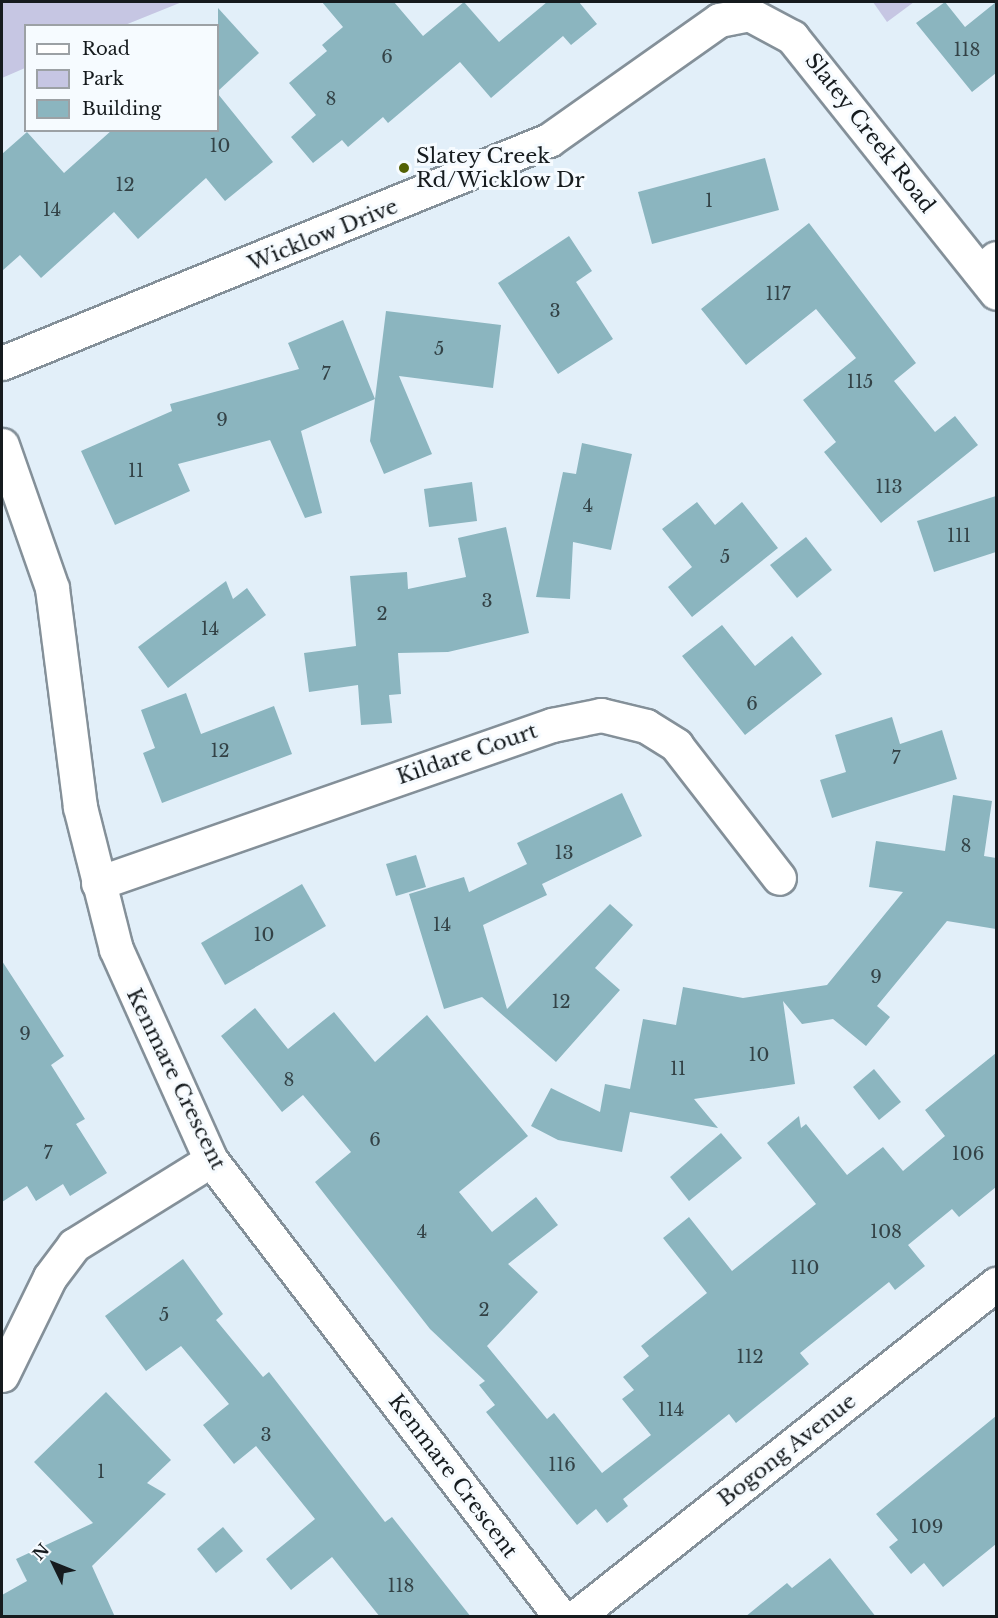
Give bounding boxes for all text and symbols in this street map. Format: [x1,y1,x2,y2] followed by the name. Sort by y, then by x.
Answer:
[24,24,219,132] legend
[82,38,130,60] text: Road
[954,39,980,61] house number: 118
[381,46,393,68] house number: 6
[800,48,940,218] street label: Slatey Creek Road
[82,68,124,90] text: Park
[326,88,336,110] house number: 8
[82,98,161,120] text: Building
[210,135,230,157] house number: 10
[416,143,585,193] place label: Slatey Creek Rd/Wicklow Dr
[397,161,411,175] marker: Slatey Creek Rd/Wicklow Dr
[115,174,135,196] house number: 12
[705,190,713,212] house number: 1
[244,193,402,277] street label: Wicklow Drive
[43,199,61,221] house number: 14
[765,283,791,305] house number: 117
[549,300,561,322] house number: 3
[434,338,444,360] house number: 5
[321,363,331,385] house number: 7
[847,371,873,393] house number: 115
[216,409,228,431] house number: 9
[128,460,144,482] house number: 11
[875,476,903,498] house number: 113
[583,495,593,517] house number: 4
[947,525,971,547] house number: 111
[720,546,730,568] house number: 5
[481,590,493,612] house number: 3
[376,603,388,625] house number: 2
[201,618,219,640] house number: 14
[746,693,758,715] house number: 6
[394,718,540,790] street label: Kildare Court
[210,740,230,762] house number: 12
[891,747,901,769] house number: 7
[961,835,971,857] house number: 8
[554,842,574,864] house number: 13
[433,914,451,936] house number: 14
[254,924,274,946] house number: 10
[870,966,882,988] house number: 9
[121,984,231,1174] street label: Kenmare Crescent
[551,991,571,1013] house number: 12
[19,1023,31,1045] house number: 9
[749,1044,769,1066] house number: 10
[670,1058,686,1080] house number: 11
[284,1069,294,1091] house number: 8
[369,1129,381,1151] house number: 6
[43,1142,53,1164] house number: 7
[952,1143,984,1165] house number: 106
[417,1221,427,1243] house number: 4
[870,1221,902,1243] house number: 108
[791,1257,819,1279] house number: 110
[478,1299,490,1321] house number: 2
[159,1304,169,1326] house number: 5
[736,1346,764,1368] house number: 112
[713,1388,861,1512] street label: Bogong Avenue
[383,1389,523,1563] street label: Kenmare Crescent
[658,1399,684,1421] house number: 114
[260,1424,272,1446] house number: 3
[548,1454,576,1476] house number: 116
[97,1461,105,1483] house number: 1
[911,1516,943,1538] house number: 109
[24,1534,84,1594] north arrow
[28,1539,53,1564] text: N
[388,1575,414,1597] house number: 118

